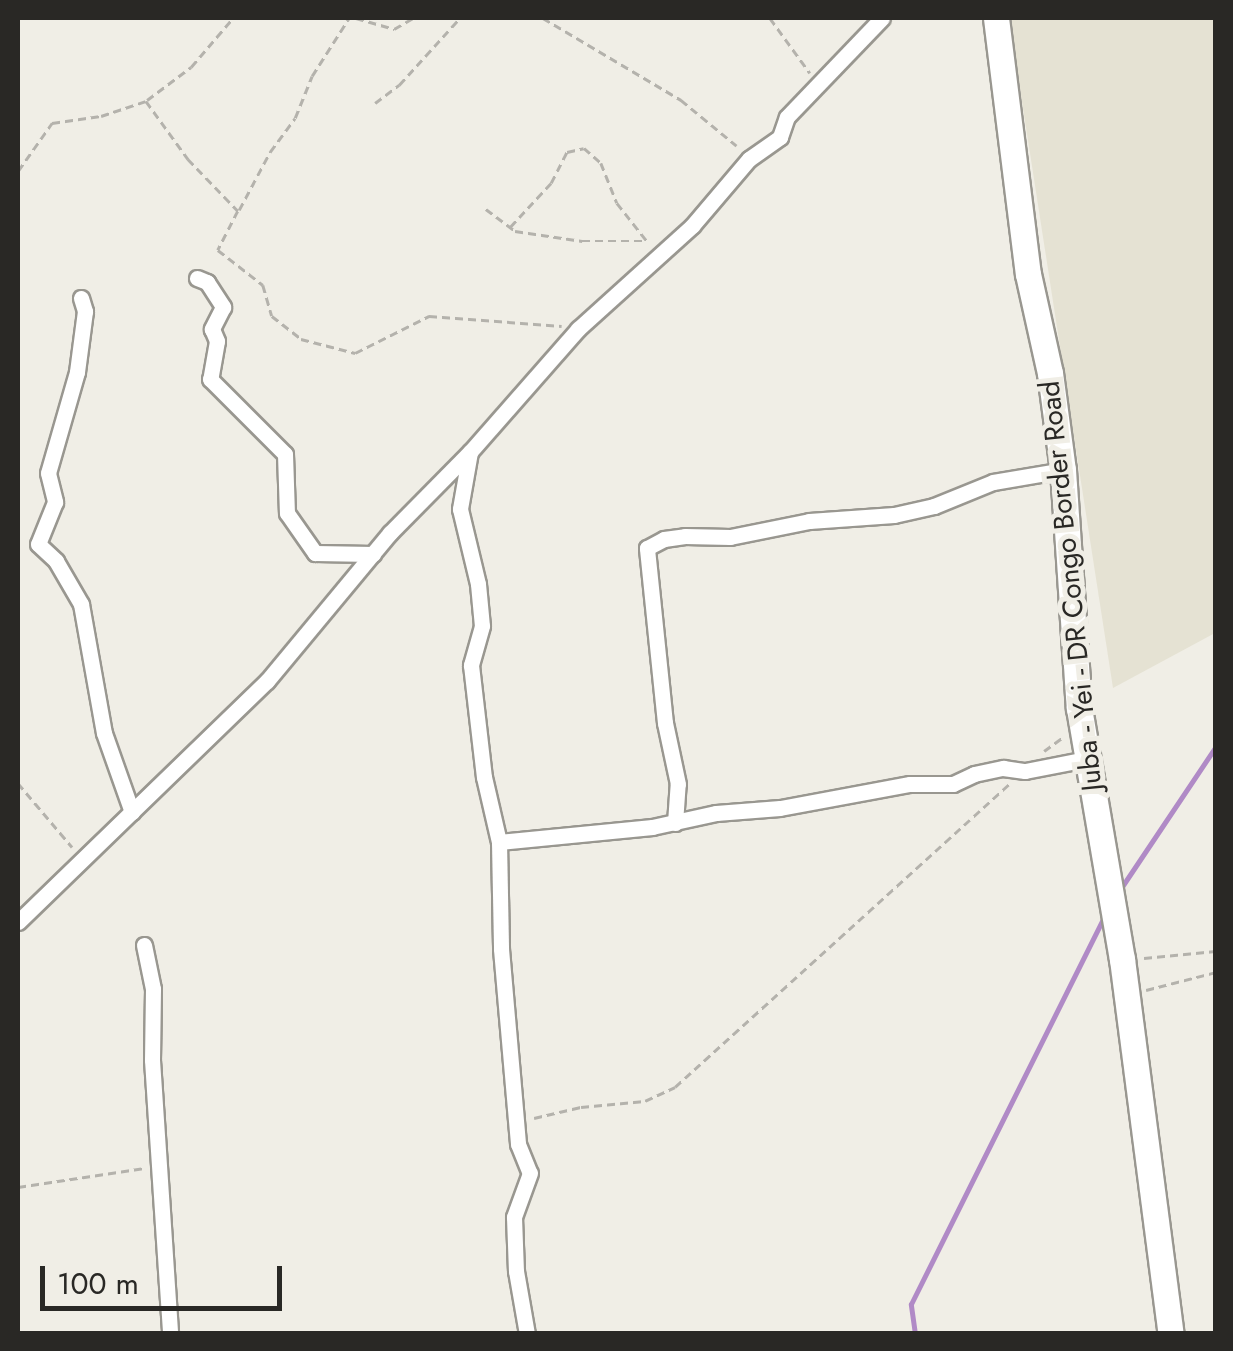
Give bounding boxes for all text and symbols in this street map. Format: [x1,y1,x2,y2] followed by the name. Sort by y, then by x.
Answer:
[1033,379,1109,793] street label: Juba - Yei - DR Congo Border Road
[45,1246,288,1308] scale bar
[57,1262,139,1305] text: 100 m

